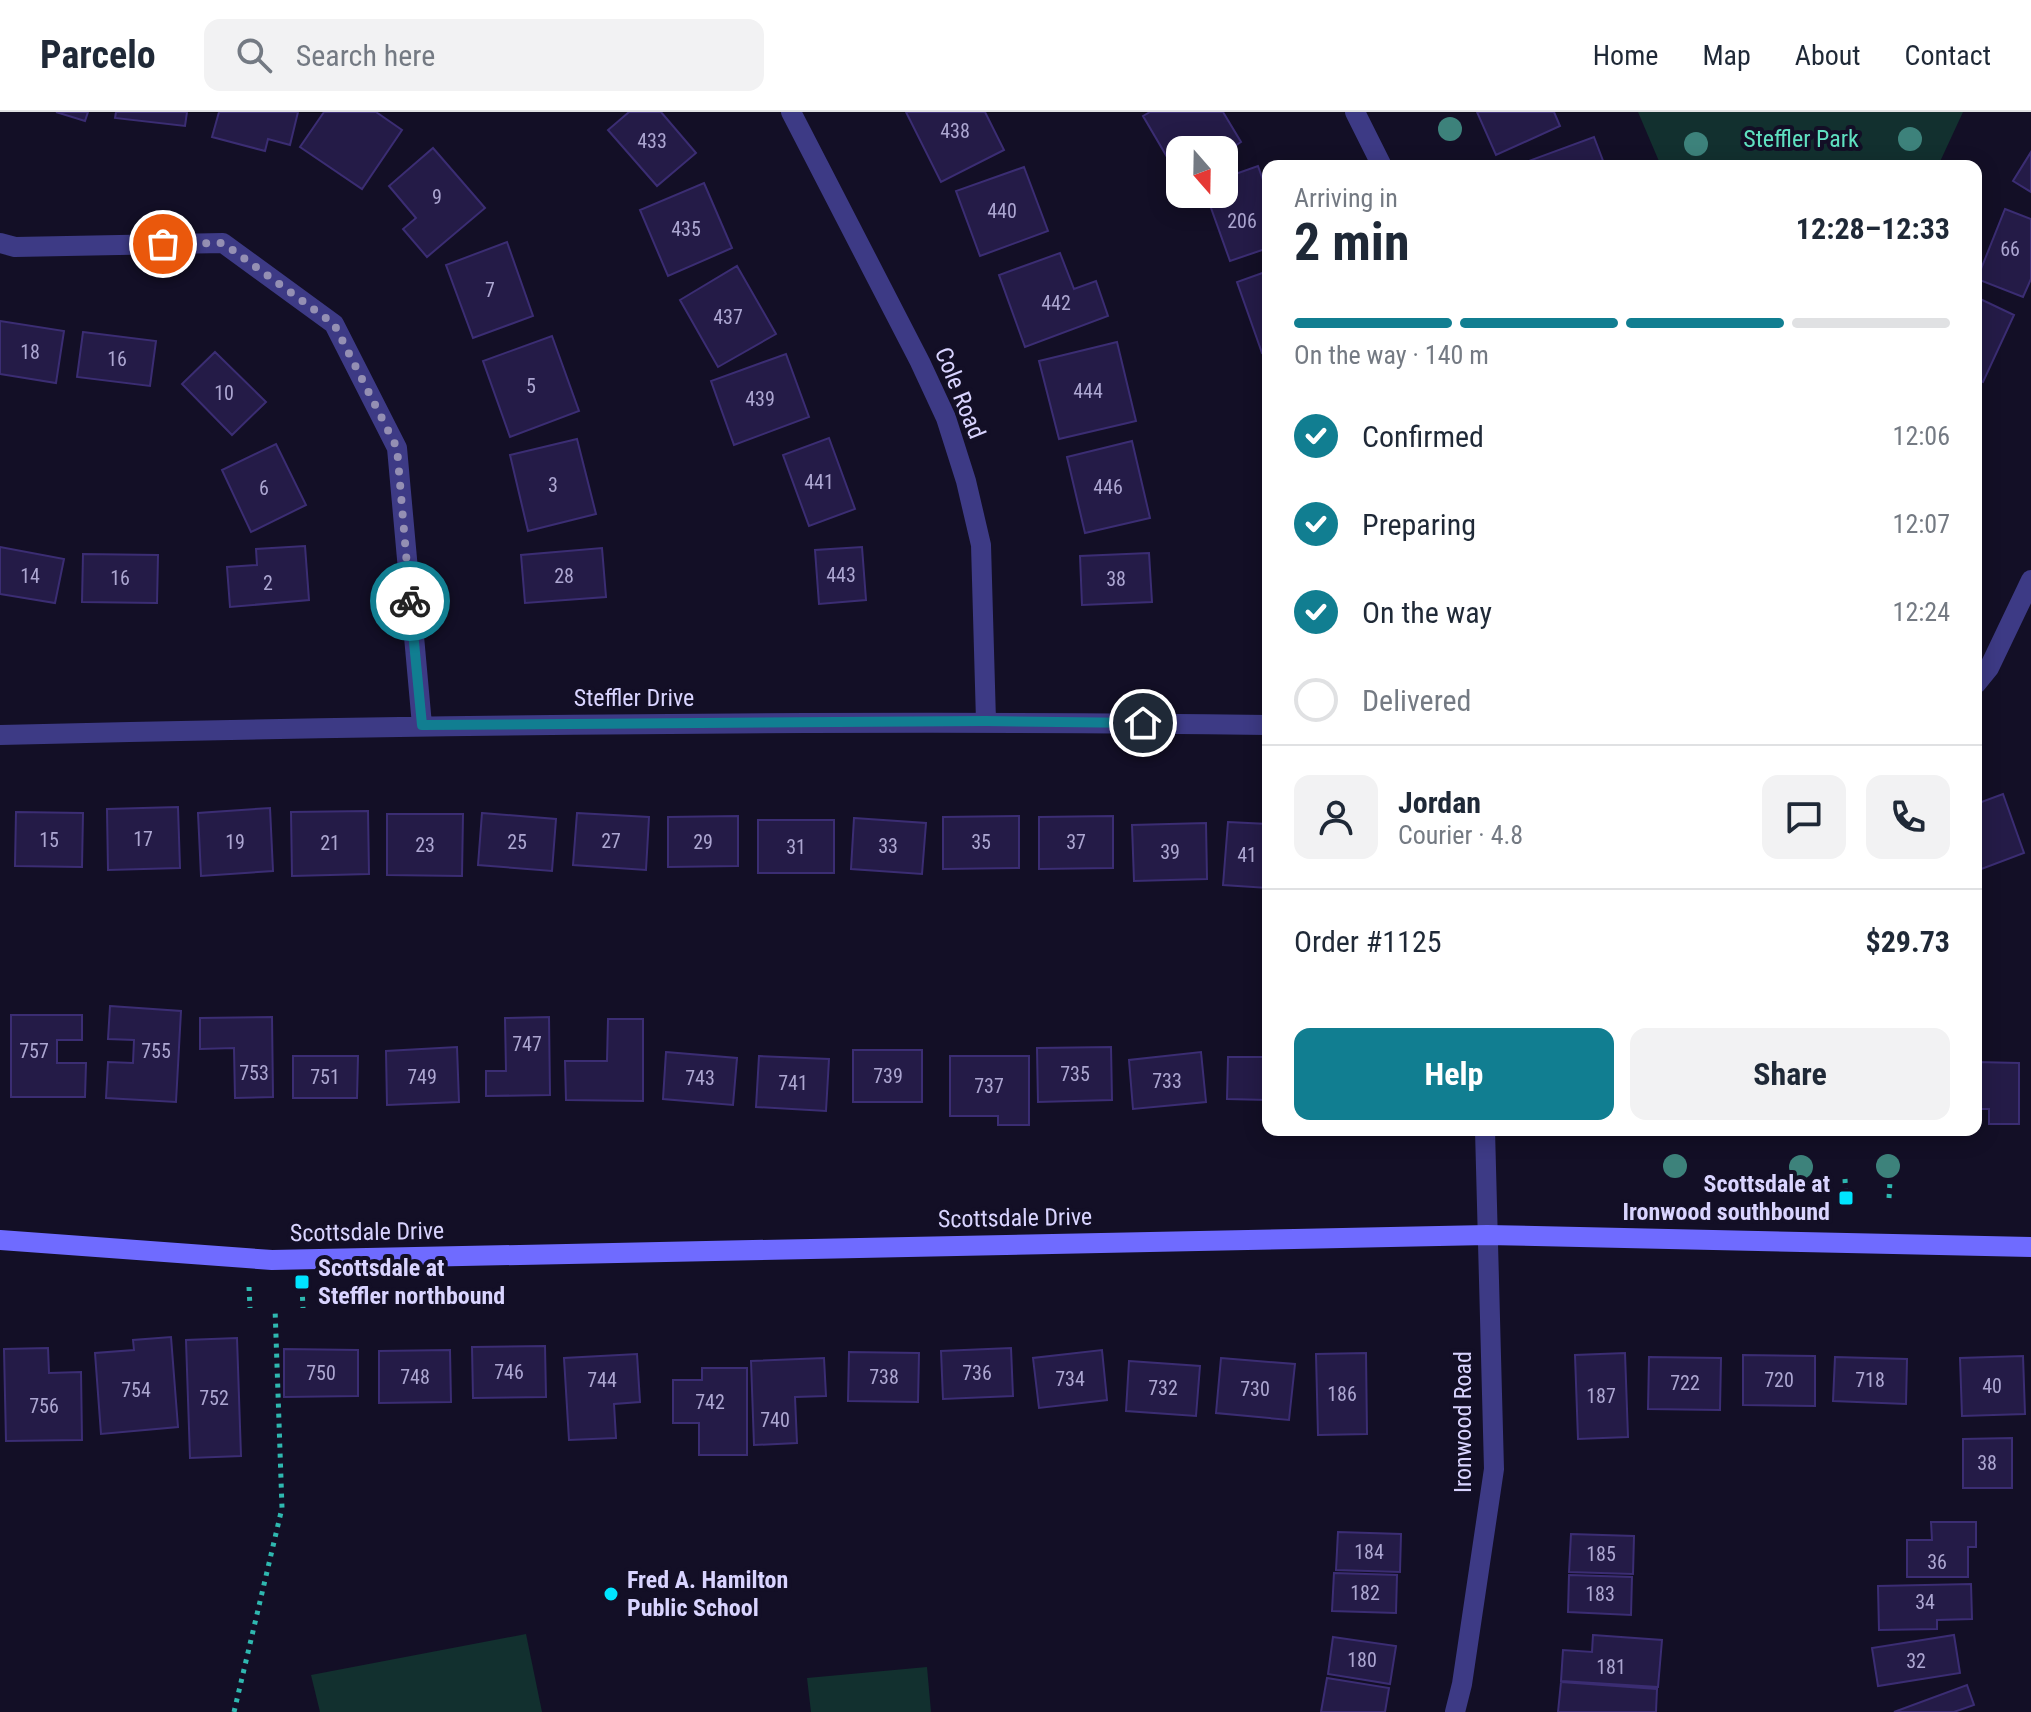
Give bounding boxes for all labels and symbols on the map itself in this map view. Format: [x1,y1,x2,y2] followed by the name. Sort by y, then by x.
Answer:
[940,119,970,143] house number: 438
[1743,125,1859,153] park label: Steffler Park
[637,129,667,153] house number: 433
[1166,136,1238,208] north arrow
[432,185,442,209] house number: 9
[987,199,1017,223] house number: 440
[1227,209,1257,233] house number: 206
[129,210,197,278] pin
[671,217,701,241] house number: 435
[2000,237,2020,261] house number: 66
[485,278,495,302] house number: 7
[1041,291,1071,315] house number: 442
[713,305,743,329] house number: 437
[20,340,40,364] house number: 18
[929,343,991,443] street label: Cole Road
[107,347,127,371] house number: 16
[526,374,536,398] house number: 5
[1073,379,1103,403] house number: 444
[214,381,234,405] house number: 10
[745,387,775,411] house number: 439
[804,470,834,494] house number: 441
[548,473,558,497] house number: 3
[1093,475,1123,499] house number: 446
[259,476,269,500] house number: 6
[370,561,450,641] courier
[826,563,856,587] house number: 443
[20,564,40,588] house number: 14
[554,564,574,588] house number: 28
[110,566,130,590] house number: 16
[1106,567,1126,591] house number: 38
[263,571,273,595] house number: 2
[574,684,694,712] street label: Steffler Drive
[1109,689,1177,757] pin
[133,827,153,851] house number: 17
[39,828,59,852] house number: 15
[601,829,621,853] house number: 27
[225,830,245,854] house number: 19
[507,830,527,854] house number: 25
[693,830,713,854] house number: 29
[971,830,991,854] house number: 35
[1066,830,1086,854] house number: 37
[320,831,340,855] house number: 21
[415,833,435,857] house number: 23
[878,834,898,858] house number: 33
[786,835,806,859] house number: 31
[1160,840,1180,864] house number: 39
[1237,843,1257,867] house number: 41
[512,1032,542,1056] house number: 747
[19,1039,49,1063] house number: 757
[141,1039,171,1063] house number: 755
[239,1061,269,1085] house number: 753
[1060,1062,1090,1086] house number: 735
[873,1064,903,1088] house number: 739
[310,1065,340,1089] house number: 751
[407,1065,437,1089] house number: 749
[685,1066,715,1090] house number: 743
[1152,1069,1182,1093] house number: 733
[778,1071,808,1095] house number: 741
[974,1074,1004,1098] house number: 737
[1623,1170,1830,1226] place label: Scottsdale at Ironwood southbound
[1837,1189,1855,1207] marker: Scottsdale at Ironwood southbound
[938,1203,1092,1233] street label: Scottsdale Drive
[290,1217,444,1247] street label: Scottsdale Drive
[318,1254,505,1310] place label: Scottsdale at Steffler northbound
[293,1273,311,1291] marker: Scottsdale at Steffler northbound
[1449,1351,1477,1493] street label: Ironwood Road
[494,1360,524,1384] house number: 746
[306,1361,336,1385] house number: 750
[962,1361,992,1385] house number: 736
[400,1365,430,1389] house number: 748
[869,1365,899,1389] house number: 738
[1055,1367,1085,1391] house number: 734
[587,1368,617,1392] house number: 744
[1764,1368,1794,1392] house number: 720
[1855,1368,1885,1392] house number: 718
[1670,1371,1700,1395] house number: 722
[1982,1374,2002,1398] house number: 40
[1148,1376,1178,1400] house number: 732
[1240,1377,1270,1401] house number: 730
[121,1378,151,1402] house number: 754
[1327,1382,1357,1406] house number: 186
[1586,1384,1616,1408] house number: 187
[199,1386,229,1410] house number: 752
[695,1390,725,1414] house number: 742
[29,1394,59,1418] house number: 756
[760,1408,790,1432] house number: 740
[1977,1451,1997,1475] house number: 38
[1354,1540,1384,1564] house number: 184
[1586,1542,1616,1566] house number: 185
[1927,1550,1947,1574] house number: 36
[627,1566,788,1622] place label: Fred A. Hamilton Public School
[1350,1581,1380,1605] house number: 182
[1585,1582,1615,1606] house number: 183
[602,1585,620,1603] marker: Fred A. Hamilton Public School
[1915,1590,1935,1614] house number: 34
[1347,1648,1377,1672] house number: 180
[1906,1649,1926,1673] house number: 32
[1596,1655,1626,1679] house number: 181

